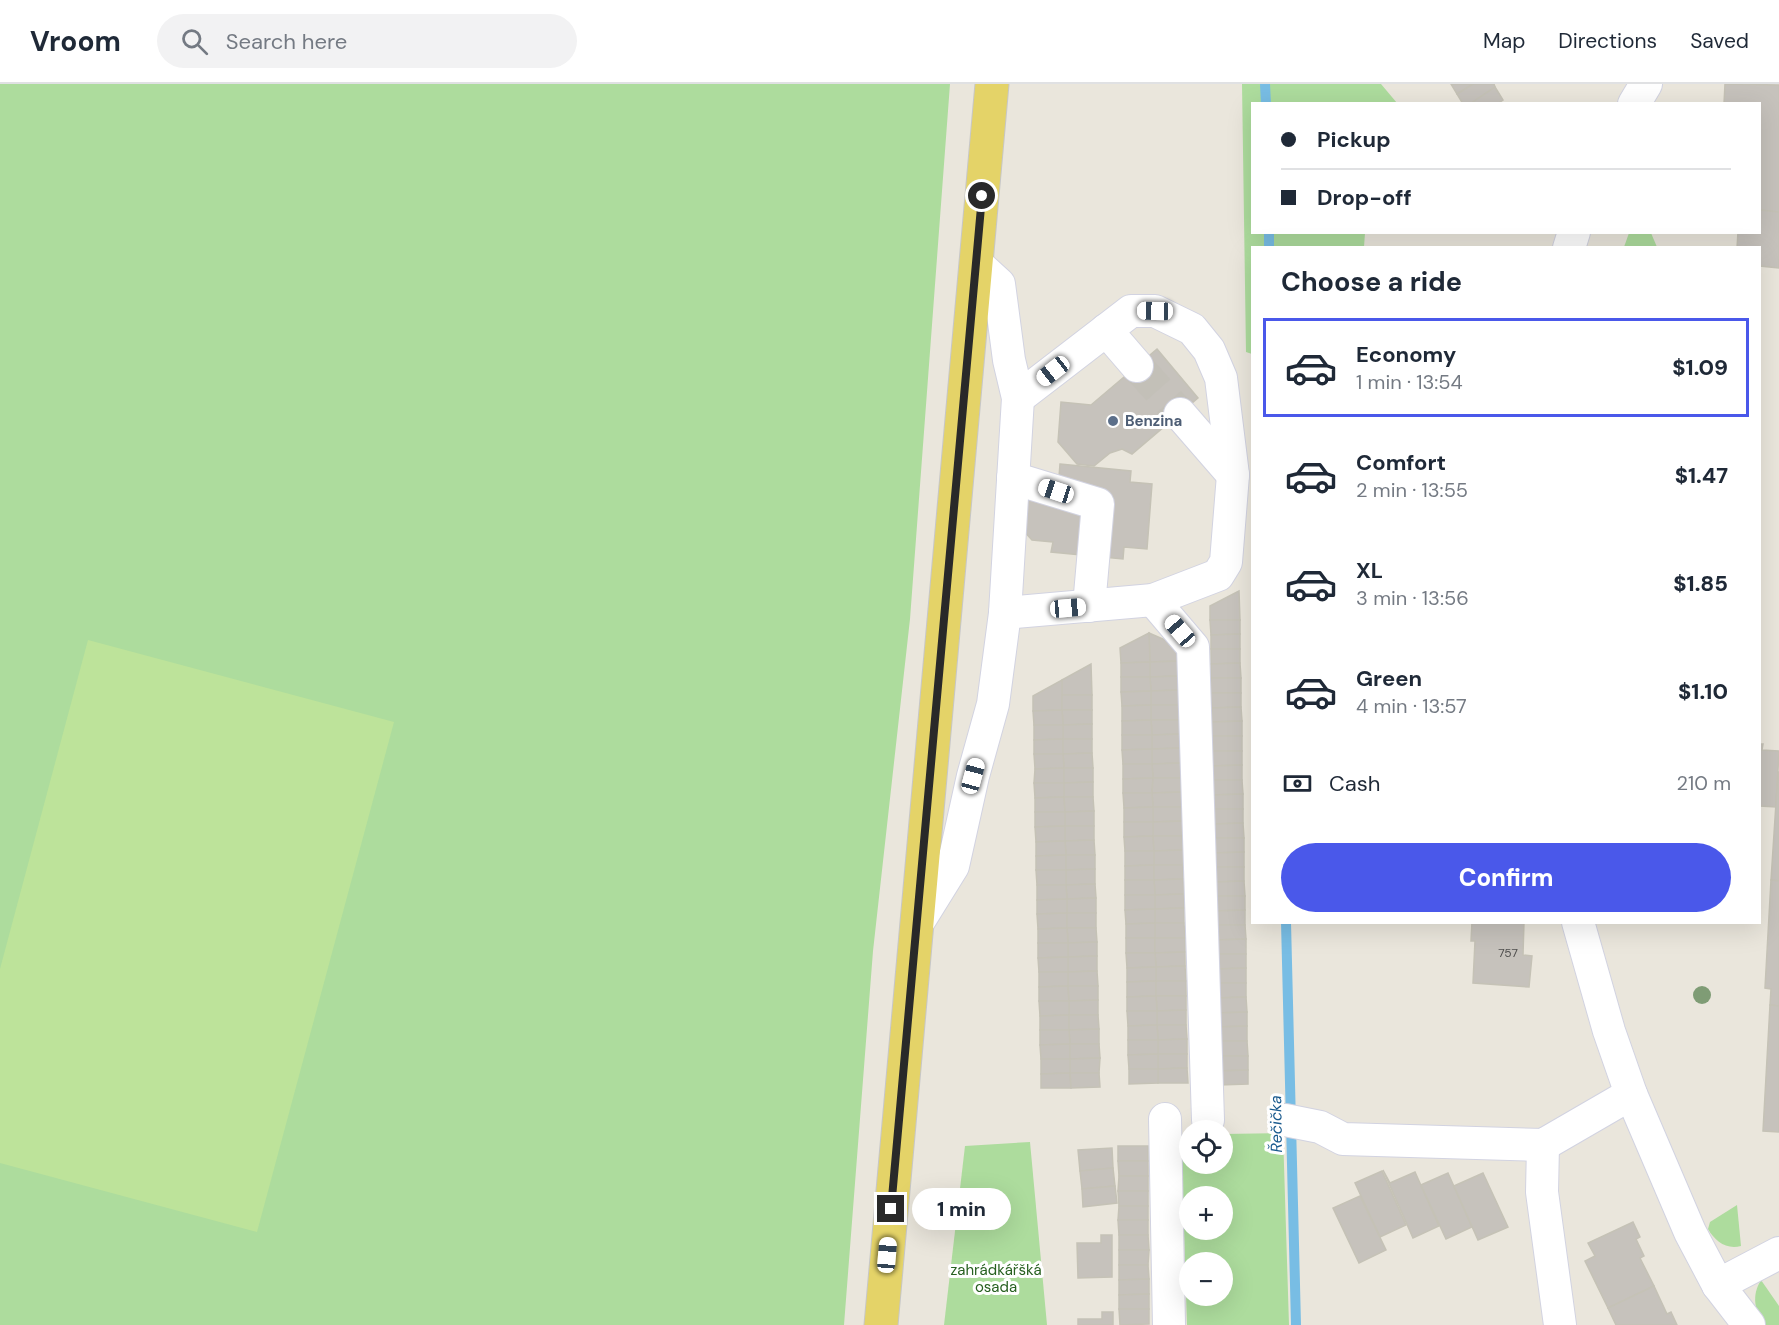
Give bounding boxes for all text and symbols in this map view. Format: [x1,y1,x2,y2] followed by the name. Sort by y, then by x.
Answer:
[157,14,577,68] search box
[30,23,121,60] text: Vroom
[178,25,211,58] icon: search
[226,27,347,56] text: Search here
[1483,27,1525,55] text: Map
[1558,27,1657,55] text: Directions
[1690,27,1749,55] text: Saved
[1317,125,1391,154] text: Pickup
[968,182,995,209] route start
[1317,183,1412,212] text: Drop-off
[1281,264,1462,299] text: Choose a ride
[1137,302,1173,320] car
[1356,340,1456,369] text: Economy
[1284,341,1338,395] icon: car
[1033,353,1073,389] car
[1672,353,1728,382] text: $1.09
[1356,369,1463,395] text: 1 min · 13:54
[1125,411,1182,431] place label: Benzina
[1106,414,1120,428] marker: Benzina
[1356,448,1446,477] text: Comfort
[1284,449,1338,503] icon: car
[1675,461,1728,490] text: $1.47
[1036,477,1076,505] car
[1356,477,1468,503] text: 2 min · 13:55
[1356,556,1383,585] text: XL
[1284,557,1338,611] icon: car
[1673,569,1728,598] text: $1.85
[1356,585,1469,611] text: 3 min · 13:56
[1049,597,1087,619] car
[1161,612,1199,650] car
[1356,664,1422,693] text: Green
[1284,665,1338,719] icon: car
[1678,677,1728,706] text: $1.10
[1356,693,1467,719] text: 4 min · 13:57
[960,756,986,796] car
[1281,767,1314,800] icon: cash
[1329,769,1380,798] text: Cash
[1676,770,1731,796] text: 210 m
[1281,843,1731,912] button: Confirm
[1498,945,1518,961] house number: 757
[1265,1095,1287,1153] water label: Řečička
[1179,1120,1233,1306] map controls
[1179,1120,1233,1174] button: locate
[1179,1186,1233,1240] button: +
[912,1188,1011,1230] callout: 1 min
[877,1195,904,1222] route end
[937,1196,986,1222] text: 1 min
[876,1236,898,1274] car
[1179,1252,1233,1306] button: −
[950,1260,1042,1297] park label: zahrádkářšká osada

